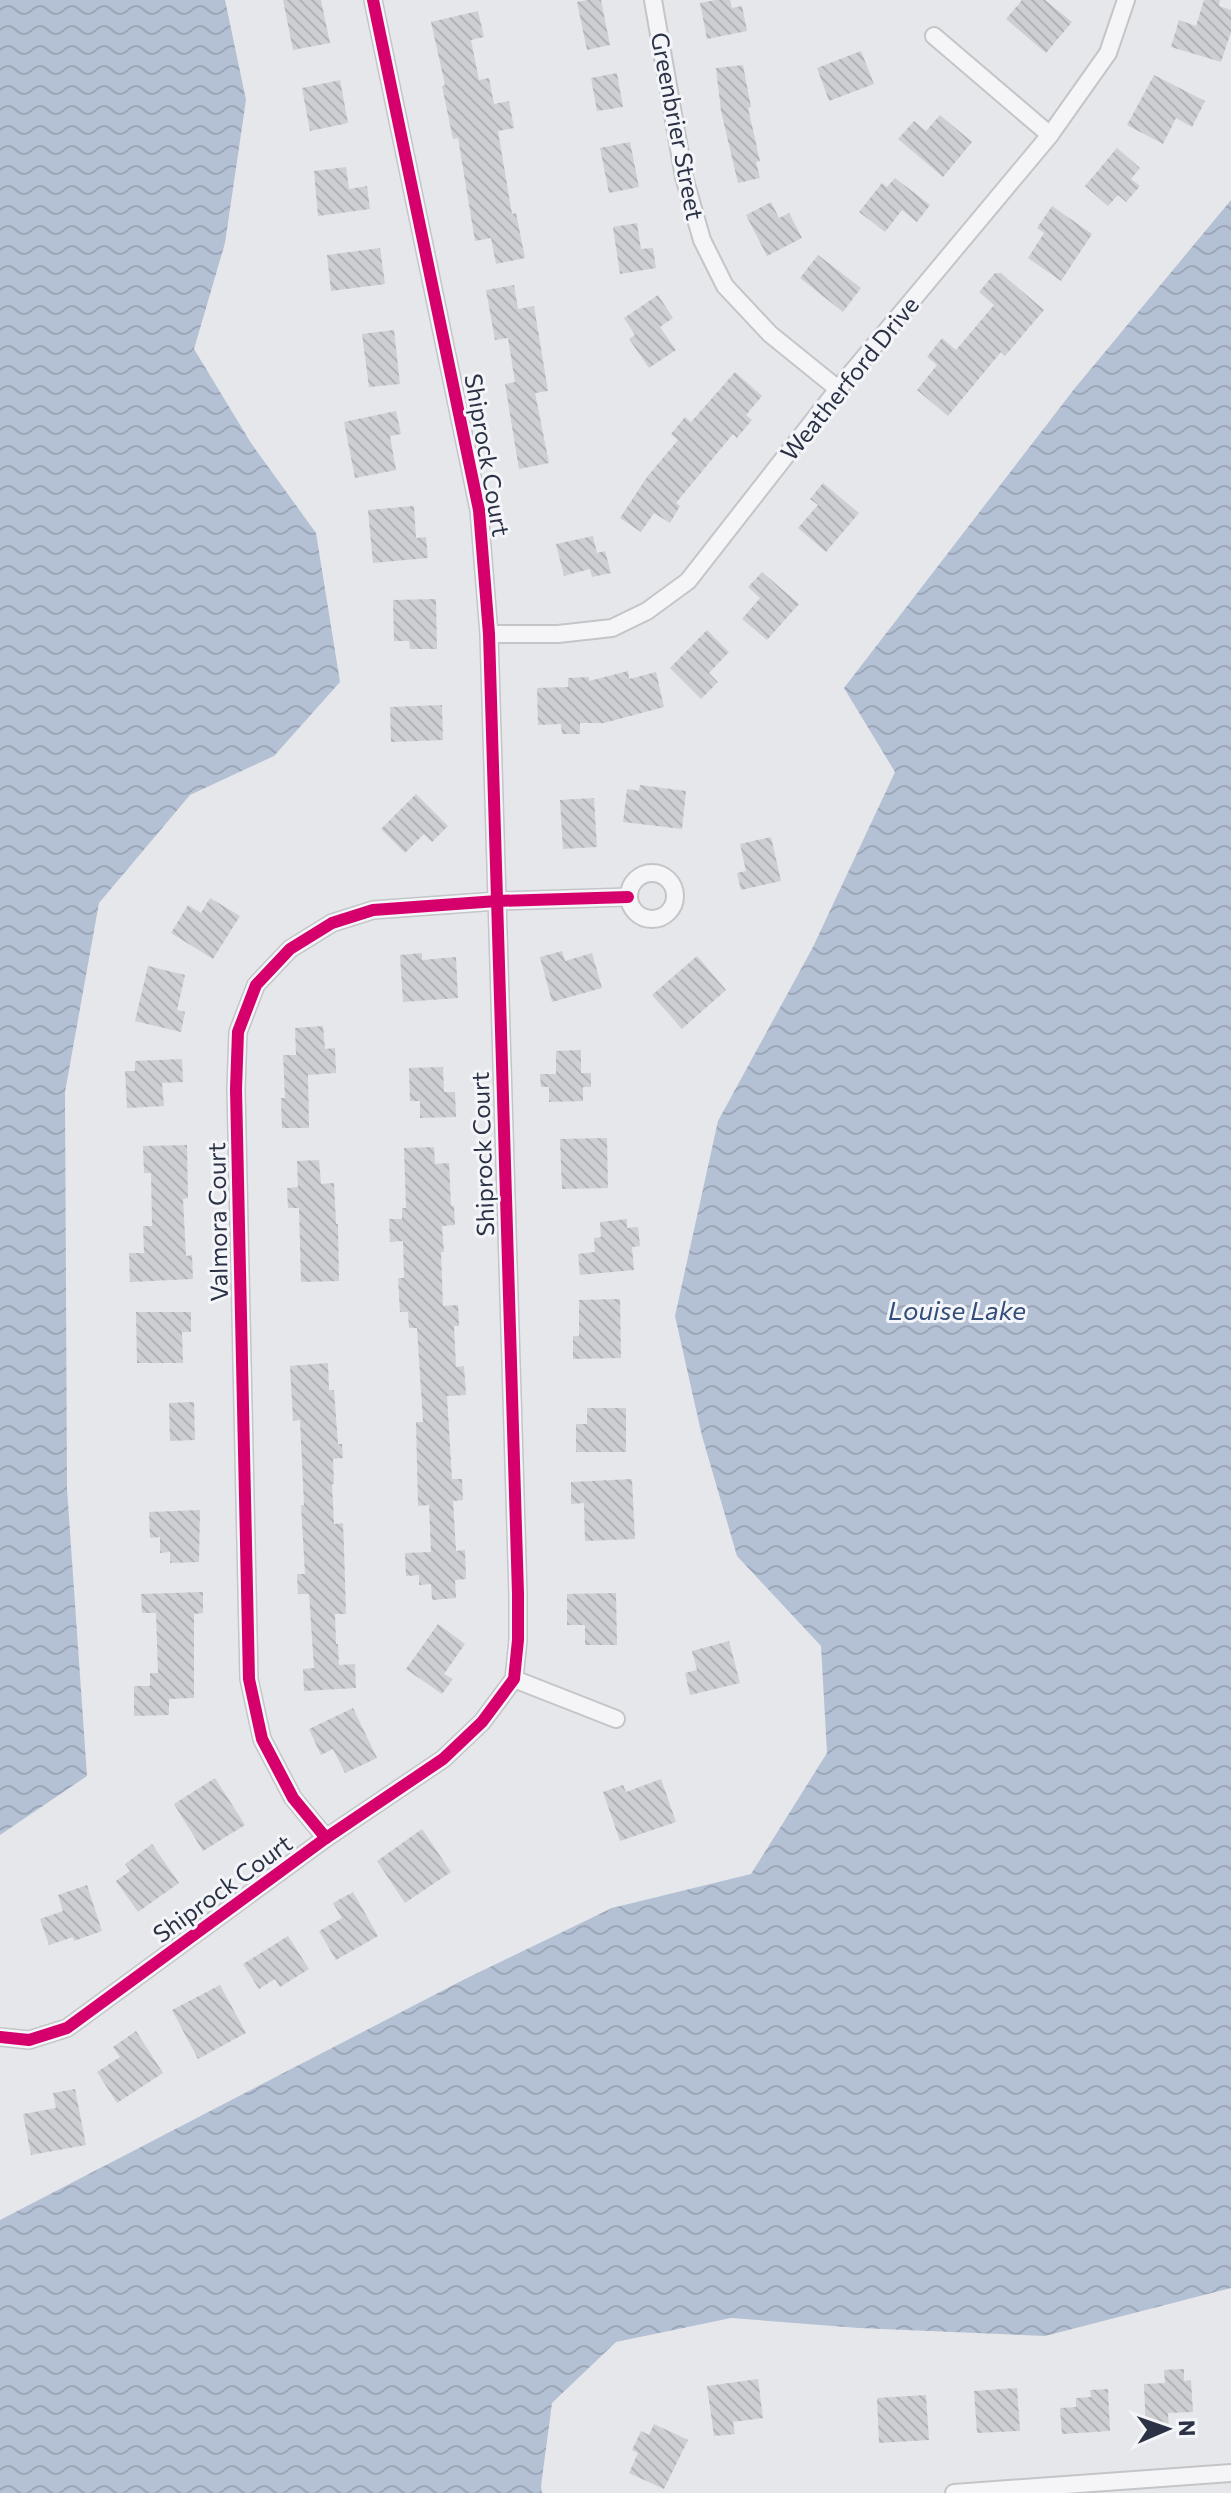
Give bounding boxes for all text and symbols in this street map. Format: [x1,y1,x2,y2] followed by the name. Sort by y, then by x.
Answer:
[646,30,710,222] street label: Greenbrier Street
[774,290,924,466] street label: Weatherford Drive
[459,371,517,539] street label: Shiprock Court
[465,1071,499,1237] street label: Shiprock Court
[201,1142,233,1302] street label: Valmora Court
[888,1294,1026,1325] water label: Louise Lake
[147,1828,297,1948] street label: Shiprock Court
[1127,2389,1207,2469] north arrow
[1174,2420,1201,2437] text: N

